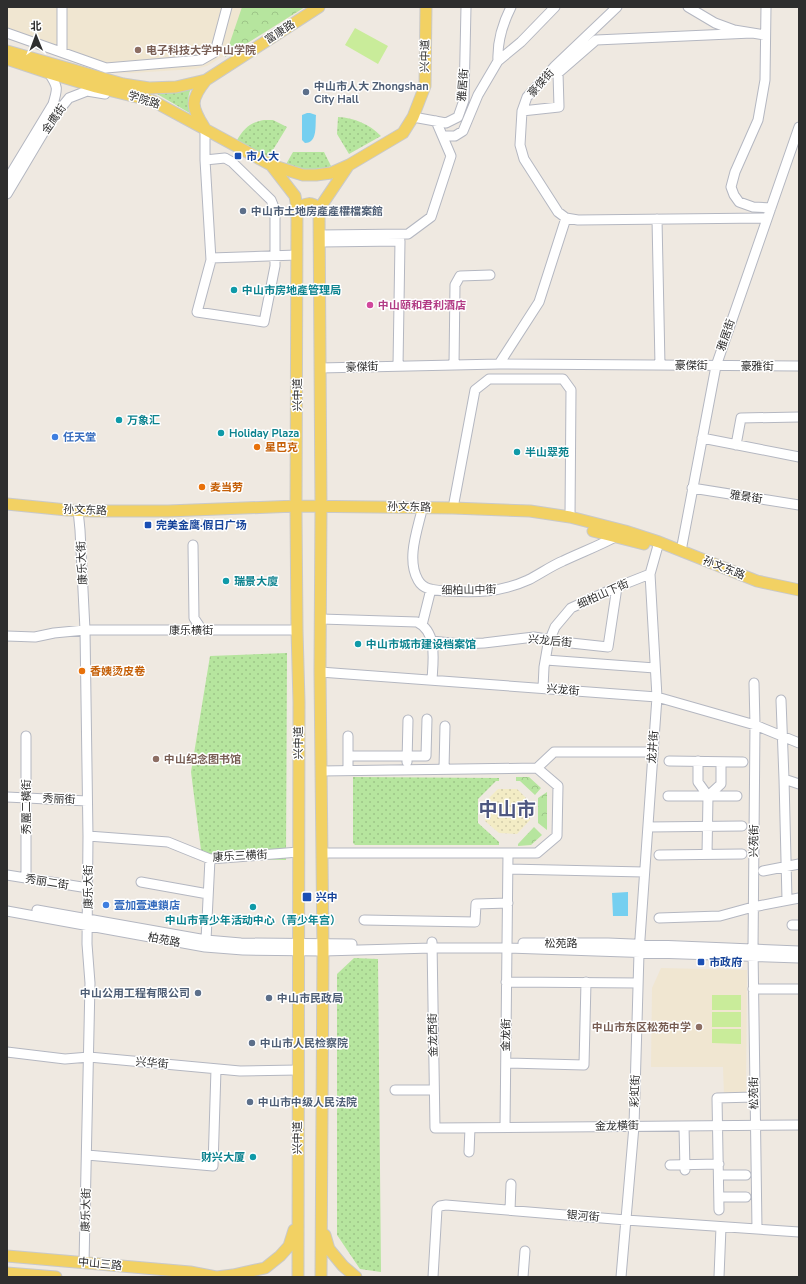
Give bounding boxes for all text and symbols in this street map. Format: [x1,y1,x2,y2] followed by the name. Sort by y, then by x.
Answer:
[16,16,56,56] north arrow
[262,17,298,47] street label: 富康路
[30,19,41,34] text: 北
[417,39,433,73] street label: 兴中道
[146,43,256,58] place label: 电子科技大学中山学院
[133,45,143,55] marker: 电子科技大学中山学院
[525,66,557,100] street label: 豪傑街
[454,68,472,102] street label: 雅居街
[314,79,429,107] place label: 中山市人大 Zhongshan City Hall
[301,87,311,97] marker: 中山市人大 Zhongshan City Hall
[126,88,162,112] street label: 学院路
[38,101,70,137] street label: 金鹰街
[246,149,279,164] place label: 市人大
[233,151,243,161] marker: 市人大
[251,204,383,219] place label: 中山市土地房產產權檔案館
[238,206,248,216] marker: 中山市土地房產產權檔案館
[242,283,341,298] place label: 中山市房地產管理局
[229,285,239,295] marker: 中山市房地產管理局
[378,298,466,313] place label: 中山頤和君利酒店
[365,300,375,310] marker: 中山頤和君利酒店
[714,317,738,353] street label: 雅居街
[675,358,708,373] street label: 豪傑街
[345,359,379,375] street label: 豪傑街
[741,359,774,374] street label: 豪雅街
[290,379,305,412] street label: 兴中道
[127,413,160,428] place label: 万象汇
[114,415,124,425] marker: 万象汇
[229,426,299,441] place label: Holiday Plaza
[216,428,226,438] marker: Holiday Plaza
[63,430,96,445] place label: 任天堂
[50,432,60,442] marker: 任天堂
[265,440,298,455] place label: 星巴克
[252,442,262,452] marker: 星巴克
[525,445,569,460] place label: 半山翠苑
[512,447,522,457] marker: 半山翠苑
[210,480,243,495] place label: 麦当劳
[197,482,207,492] marker: 麦当劳
[729,487,763,507] street label: 雅景街
[387,499,431,515] street label: 孙文东路
[63,502,107,518] street label: 孙文东路
[156,518,247,533] place label: 完美金鹰·假日广场
[143,520,153,530] marker: 完美金鹰·假日广场
[73,541,91,585] street label: 康乐大街
[701,553,747,583] street label: 孙文东路
[234,574,278,589] place label: 瑞景大廈
[221,576,231,586] marker: 瑞景大廈
[575,576,631,612] street label: 细柏山下街
[441,582,497,598] street label: 细柏山中街
[169,623,213,638] street label: 康乐横街
[527,632,573,650] street label: 兴龙后街
[366,637,476,652] place label: 中山市城市建设档案馆
[353,639,363,649] marker: 中山市城市建设档案馆
[90,664,146,679] place label: 香姨烫皮卷
[77,666,87,676] marker: 香姨烫皮卷
[546,681,580,699] street label: 兴龙街
[291,727,306,760] street label: 兴中道
[644,730,662,764] street label: 龙井街
[164,752,241,767] place label: 中山纪念图书馆
[151,754,161,764] marker: 中山纪念图书馆
[19,780,34,835] street label: 秀麗二橫街
[42,791,76,807] street label: 秀丽街
[478,797,536,823] district label: 中山市
[746,824,762,858] street label: 兴苑街
[212,847,268,865] street label: 康乐三横街
[81,865,96,909] street label: 康乐大街
[24,871,70,893] street label: 秀丽二街
[316,890,338,905] place label: 兴中
[301,891,313,903] marker: 兴中
[114,898,180,913] place label: 壹加壹連鎖店
[101,900,111,910] marker: 壹加壹連鎖店
[248,902,258,912] marker: 中山市青少年活动中心（青少年宫）
[165,913,341,928] place label: 中山市青少年活动中心（青少年宫）
[146,929,182,951] street label: 柏苑路
[545,936,578,951] street label: 松苑路
[709,955,742,970] place label: 市政府
[696,957,706,967] marker: 市政府
[80,986,190,1001] place label: 中山公用工程有限公司
[193,988,203,998] marker: 中山公用工程有限公司
[277,991,343,1006] place label: 中山市民政局
[264,993,274,1003] marker: 中山市民政局
[425,1013,441,1057] street label: 金龙西街
[498,1018,514,1052] street label: 金龙街
[592,1020,691,1035] place label: 中山市东区松苑中学
[694,1022,704,1032] marker: 中山市东区松苑中学
[260,1036,348,1051] place label: 中山市人民检察院
[247,1038,257,1048] marker: 中山市人民检察院
[135,1054,169,1072] street label: 兴华街
[627,1074,643,1108] street label: 彩虹街
[746,1076,762,1110] street label: 松苑街
[258,1095,357,1110] place label: 中山市中级人民法院
[245,1097,255,1107] marker: 中山市中级人民法院
[595,1118,639,1134] street label: 金龙横街
[290,1122,305,1155] street label: 兴中道
[201,1150,245,1165] place label: 财兴大厦
[248,1152,258,1162] marker: 财兴大厦
[78,1188,94,1232] street label: 康乐大街
[566,1207,600,1225] street label: 银河街
[77,1255,123,1273] street label: 中山三路

